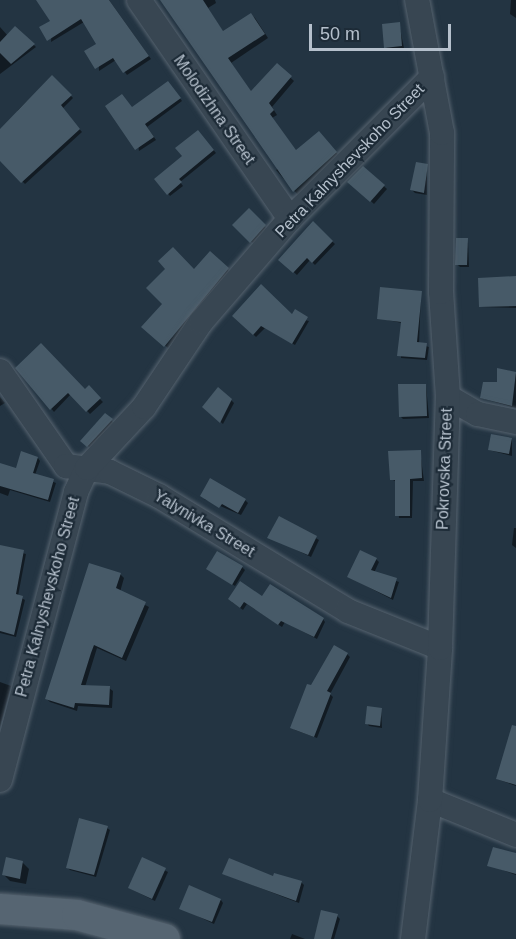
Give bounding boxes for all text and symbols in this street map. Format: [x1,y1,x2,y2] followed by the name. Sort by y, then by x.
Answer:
[312,12,454,50] scale bar
[320,24,360,44] text: 50 m
[169,52,259,168] street label: Molodizhna Street
[271,80,429,242] street label: Petra Kalnyshevskoho Street
[433,408,457,530] street label: Pokrovska Street
[150,486,258,562] street label: Yalynivka Street
[12,495,84,699] street label: Petra Kalnyshevskoho Street

